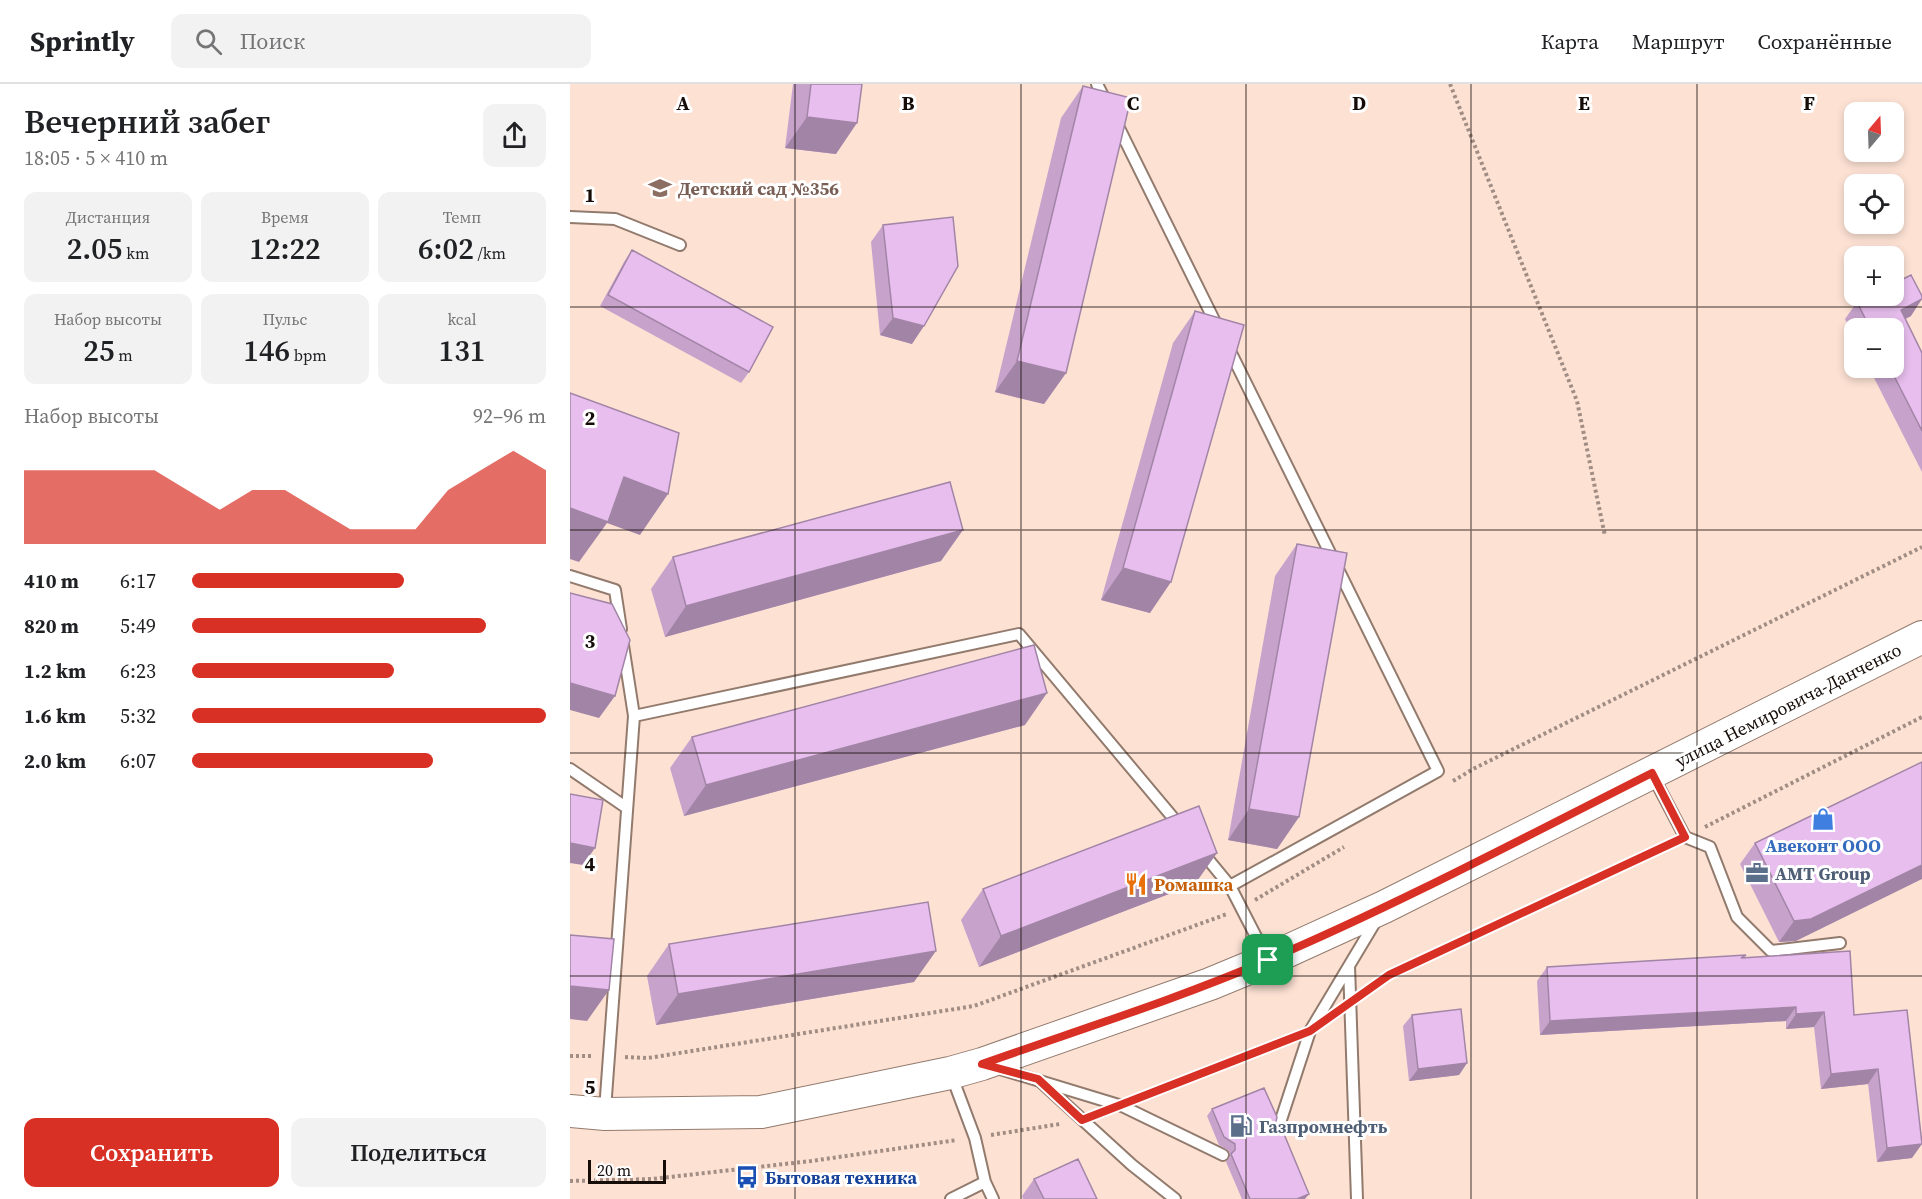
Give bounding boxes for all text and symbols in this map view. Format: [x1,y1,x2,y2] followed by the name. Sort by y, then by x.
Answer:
[171,14,591,68] search box
[30,22,135,60] text: Sprintly
[192,25,225,58] icon: search
[240,26,305,56] text: Поиск
[1541,27,1599,56] text: Карта
[1632,27,1725,56] text: Маршрут
[1758,27,1892,56] text: Сохранённые
[676,89,690,117] text: A
[901,89,915,117] text: B
[1127,89,1139,117] text: C
[1352,89,1366,117] text: D
[1578,89,1590,117] text: E
[1803,89,1815,117] text: F
[24,99,270,144] text: Вечерний забег
[1844,102,1904,162] north arrow
[1844,102,1904,378] map controls
[483,104,546,167] button: share
[24,144,168,172] text: 18:05 · 5 × 410 m
[1844,174,1904,234] button: locate
[647,175,673,201] school or university icon: Детский сад №356
[678,176,839,201] place label: Детский сад №356
[585,181,595,209] text: 1
[66,206,150,228] text: Дистанция
[261,206,309,228] text: Время
[443,206,481,228] text: Темп
[67,228,122,269] text: 2.05
[249,228,321,269] text: 12:22
[418,228,474,269] text: 6:02
[122,242,149,264] text: km
[474,242,506,264] text: /km
[1844,246,1904,306] button: +
[54,308,162,330] text: Набор высоты
[263,308,307,330] text: Пульс
[447,308,477,330] text: kcal
[1844,318,1904,378] button: −
[83,330,115,371] text: 25
[243,330,290,371] text: 146
[439,330,485,371] text: 131
[115,344,133,366] text: m
[290,344,327,366] text: bpm
[24,402,159,430] text: Набор высоты
[473,402,546,430] text: 92–96 m
[585,404,596,432] text: 2
[24,567,79,595] text: 410 m
[120,567,156,595] text: 6:17
[24,612,79,640] text: 820 m
[120,612,156,640] text: 5:49
[585,627,596,655] text: 3
[1671,637,1906,773] street label: улица Немировича-Данченко
[24,657,86,685] text: 1.2 km
[120,657,156,685] text: 6:23
[24,702,86,730] text: 1.6 km
[120,702,156,730] text: 5:32
[24,747,86,775] text: 2.0 km
[120,747,156,775] text: 6:07
[1810,806,1836,832] shop icon: Авеконт ООО
[1765,833,1881,858] place label: Авеконт ООО
[585,850,596,878] text: 4
[1744,860,1770,886] office icon: АМТ Group
[1775,861,1871,886] place label: АМТ Group
[1123,871,1149,897] restaurant icon: Ромашка
[1154,872,1234,897] place label: Ромашка
[1242,934,1293,985] pin
[1251,943,1284,976] icon: arrive
[585,1073,596,1101] text: 5
[1228,1113,1254,1139] fuel station icon: Газпромнефть
[1259,1114,1388,1139] place label: Газпромнефть
[24,1118,279,1187] button: Сохранить
[291,1118,546,1187] button: Поделиться
[588,1157,666,1184] scale bar
[597,1159,631,1181] text: 20 m
[734,1164,760,1190] bus stop icon: Бытовая техника
[765,1165,918,1190] place label: Бытовая техника

